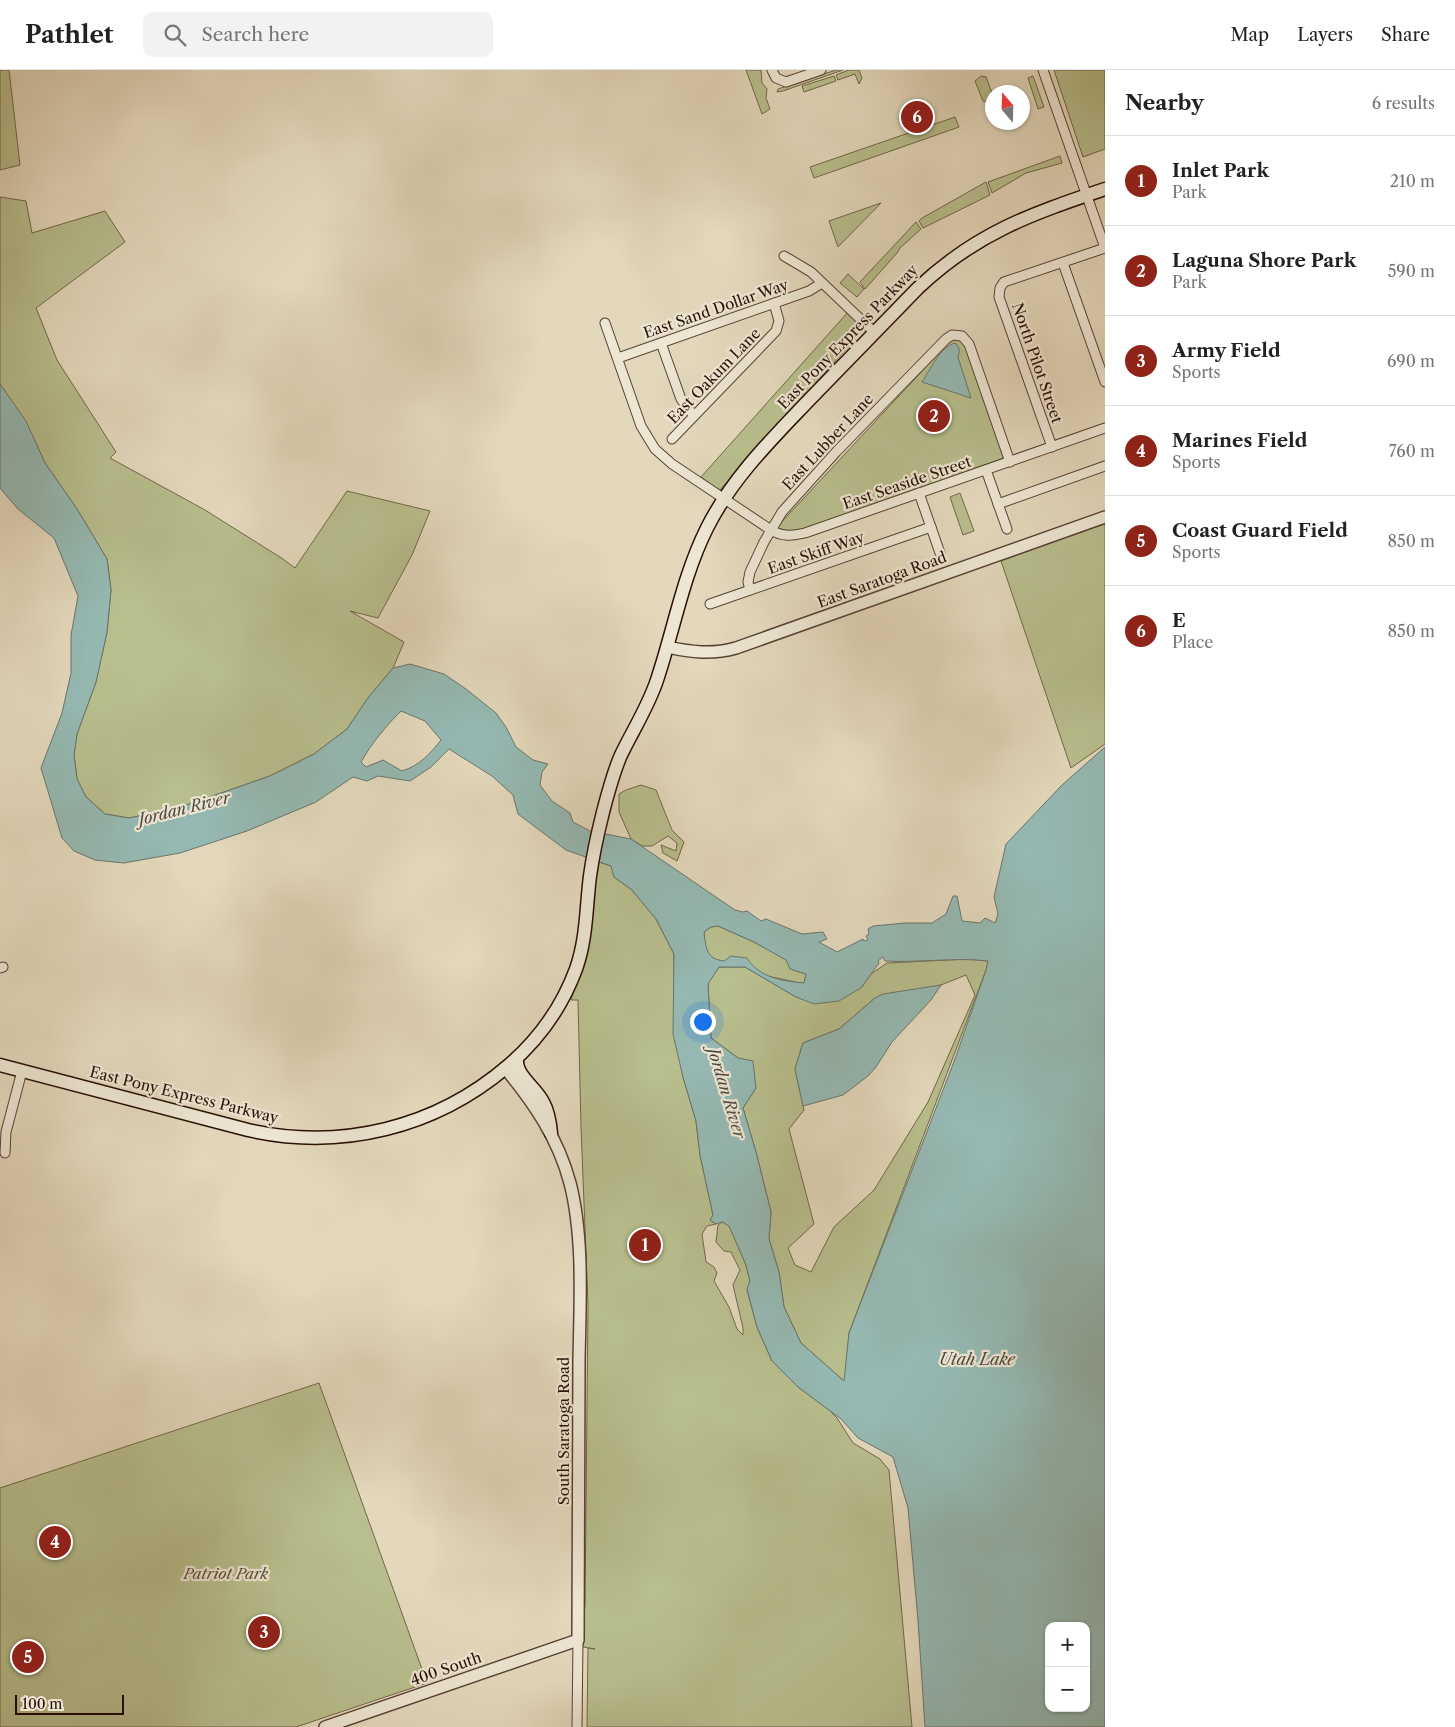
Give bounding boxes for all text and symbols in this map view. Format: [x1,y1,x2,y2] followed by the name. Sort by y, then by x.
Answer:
[143,12,493,57] search box
[25,20,113,49] text: Pathlet
[161,21,189,49] icon: search
[201,23,309,46] text: Search here
[1231,24,1269,46] text: Map
[1297,24,1353,46] text: Layers
[1381,24,1430,46] text: Share
[985,85,1030,130] north arrow
[1125,90,1204,115] text: Nearby
[1372,93,1435,113] text: 6 results
[901,98,933,136] pin: 6
[1172,159,1269,182] text: Inlet Park
[1137,171,1145,191] text: 1
[1390,171,1435,191] text: 210 m
[1172,182,1207,202] text: Park
[1172,249,1356,272] text: Laguna Shore Park
[774,260,922,413] street label: East Pony Express Parkway
[1136,261,1146,281] text: 2
[1388,261,1435,281] text: 590 m
[1172,272,1207,292] text: Park
[641,275,791,342] street label: East Sand Dollar Way
[1008,300,1067,426] street label: North Pilot Street
[663,324,764,427] street label: East Oakum Lane
[1172,339,1281,362] text: Army Field
[1136,351,1146,371] text: 3
[1387,351,1435,371] text: 690 m
[1172,362,1221,382] text: Sports
[778,389,877,494] street label: East Lubber Lane
[918,397,950,435] pin: 2
[1172,429,1307,452] text: Marines Field
[1136,441,1146,461] text: 4
[1389,441,1435,461] text: 760 m
[840,451,974,513] street label: East Seaside Street
[1172,452,1221,472] text: Sports
[1172,519,1348,542] text: Coast Guard Field
[765,527,867,578] street label: East Skiff Way
[1137,531,1145,551] text: 5
[1388,531,1435,551] text: 850 m
[1172,542,1221,562] text: Sports
[815,547,949,612] street label: East Saratoga Road
[1172,609,1186,632] text: E
[1136,621,1146,641] text: 6
[1388,621,1435,641] text: 850 m
[1172,632,1213,652] text: Place
[131,787,234,830] water label: Jordan River
[690,1009,716,1035] your location
[702,1040,751,1142] water label: Jordan River
[88,1062,281,1127] street label: East Pony Express Parkway
[629,1226,661,1264] pin: 1
[939,1349,1016,1369] water label: Utah Lake
[554,1357,573,1505] street label: South Saratoga Road
[39,1523,71,1561] pin: 4
[183,1564,269,1583] park label: Patriot Park
[248,1613,280,1651] pin: 3
[1045,1622,1090,1712] map controls
[1045,1622,1090,1667] button: +
[12,1638,44,1676] pin: 5
[408,1647,484,1690] street label: 400 South
[1045,1667,1090,1712] button: −
[15,1692,124,1715] scale bar
[22,1695,62,1713] text: 100 m

